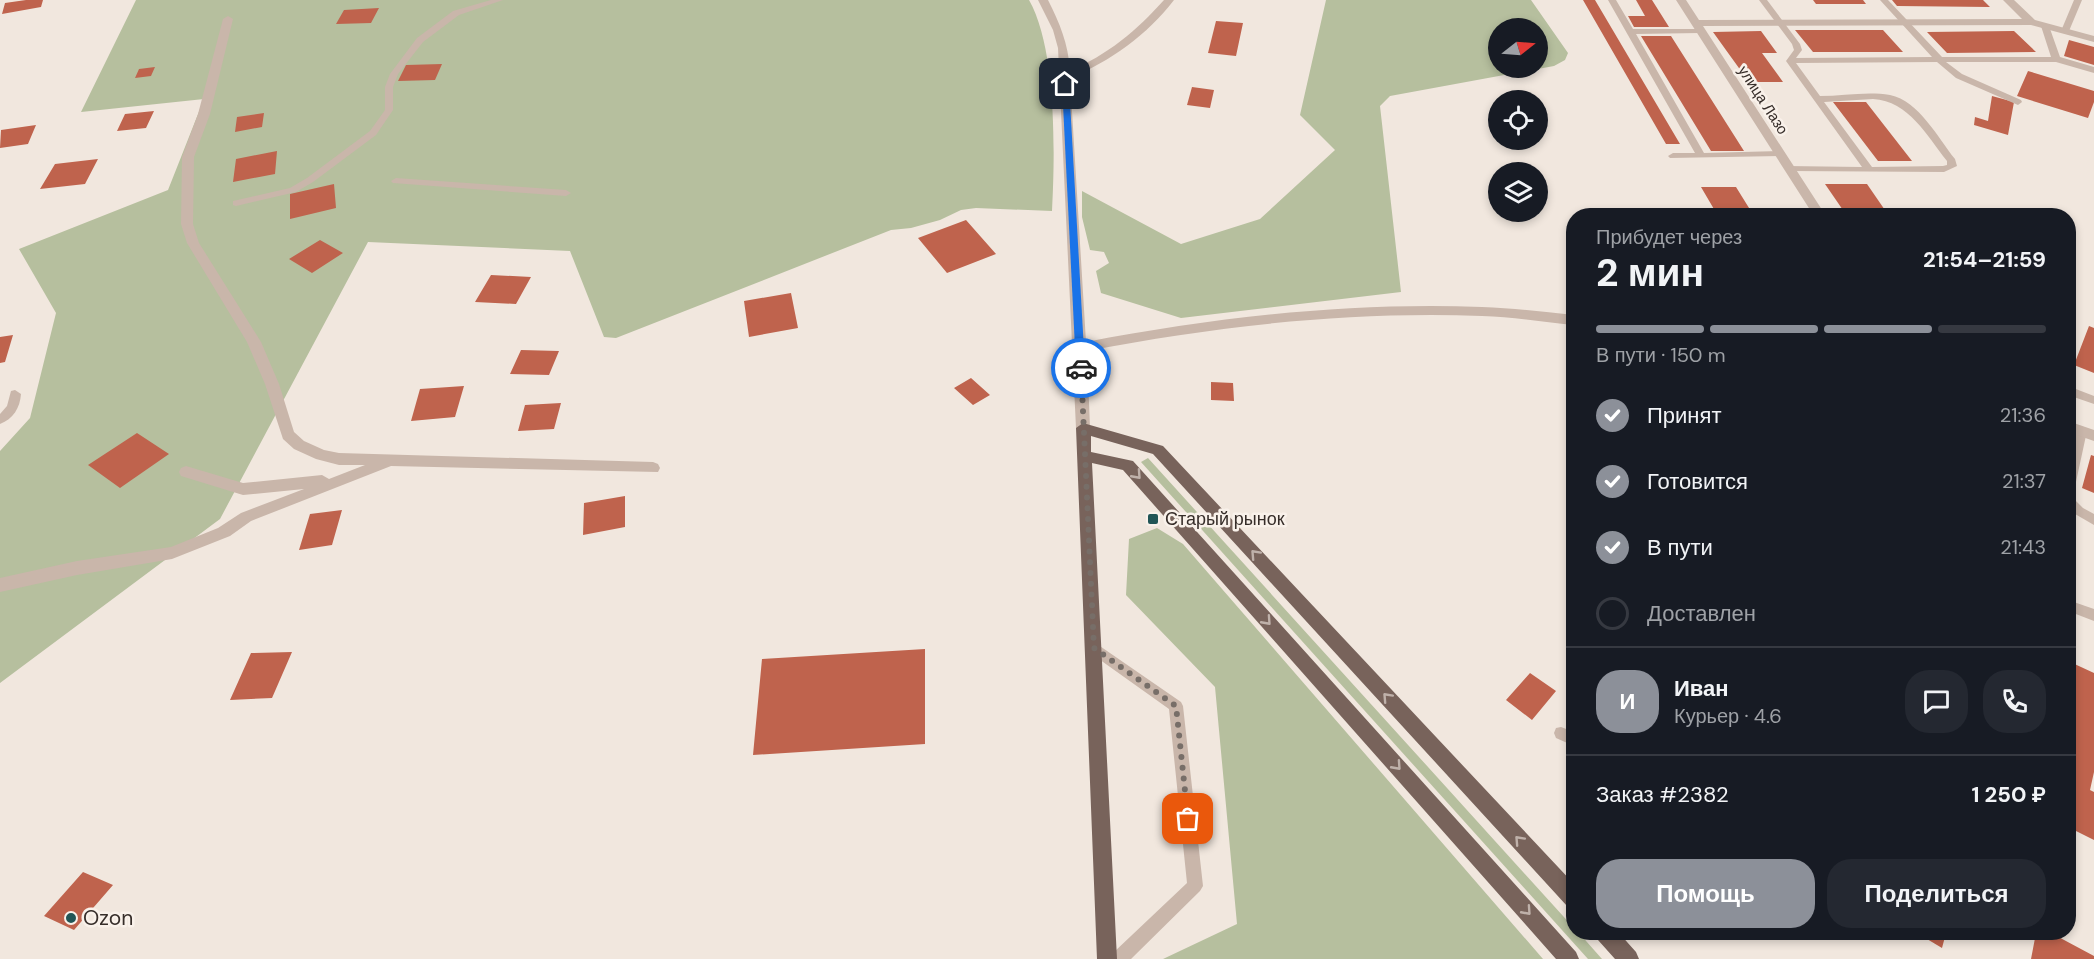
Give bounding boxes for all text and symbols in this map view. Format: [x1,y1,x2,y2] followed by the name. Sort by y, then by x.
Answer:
[1488,18,1548,78] north arrow
[1488,18,1548,222] map controls
[1039,58,1090,109] pin
[1733,62,1793,138] street label: улица Лазо
[1048,67,1081,100] icon: home
[1488,90,1548,150] button: locate
[1488,162,1548,222] button: layers
[1596,224,1742,250] text: Прибудет через
[1923,245,2046,274] text: 21:54–21:59
[1596,247,1704,298] text: 2 мин
[1051,338,1111,398] courier
[1596,342,1726,368] text: В пути · 150 m
[1065,352,1098,385] icon: car
[1596,399,1629,432] icon: check
[1647,401,1721,430] text: Принят
[2000,402,2046,428] text: 21:36
[1596,465,1629,498] icon: check
[1647,467,1748,496] text: Готовится
[1130,468,1141,479] one-way arrow
[2002,468,2046,494] text: 21:37
[1165,507,1285,531] place label: Старый рынок
[1146,512,1160,526] marker: Старый рынок
[1596,531,1629,564] icon: check
[1647,533,1713,562] text: В пути
[2000,534,2046,560] text: 21:43
[1251,551,1262,562] one-way arrow
[1647,599,1756,628] text: Доставлен
[1260,614,1271,624] one-way arrow
[1905,670,1968,733] button: chat
[1983,670,2046,733] button: phone
[1674,674,1729,703] text: Иван
[1620,687,1635,716] text: И
[1383,694,1394,704] one-way arrow
[1674,703,1782,729] text: Курьер · 4.6
[1390,759,1401,770] one-way arrow
[1596,780,1729,809] text: Заказ #2382
[1971,780,2046,809] text: 1 250 ₽
[1162,793,1213,844] pin
[1171,802,1204,835] icon: bag
[1516,837,1527,848] one-way arrow
[1596,859,1815,928] button: Помощь
[1827,859,2046,928] button: Поделиться
[83,904,133,932] place label: Ozon
[1520,905,1531,915] one-way arrow
[64,911,78,925] marker: Ozon

